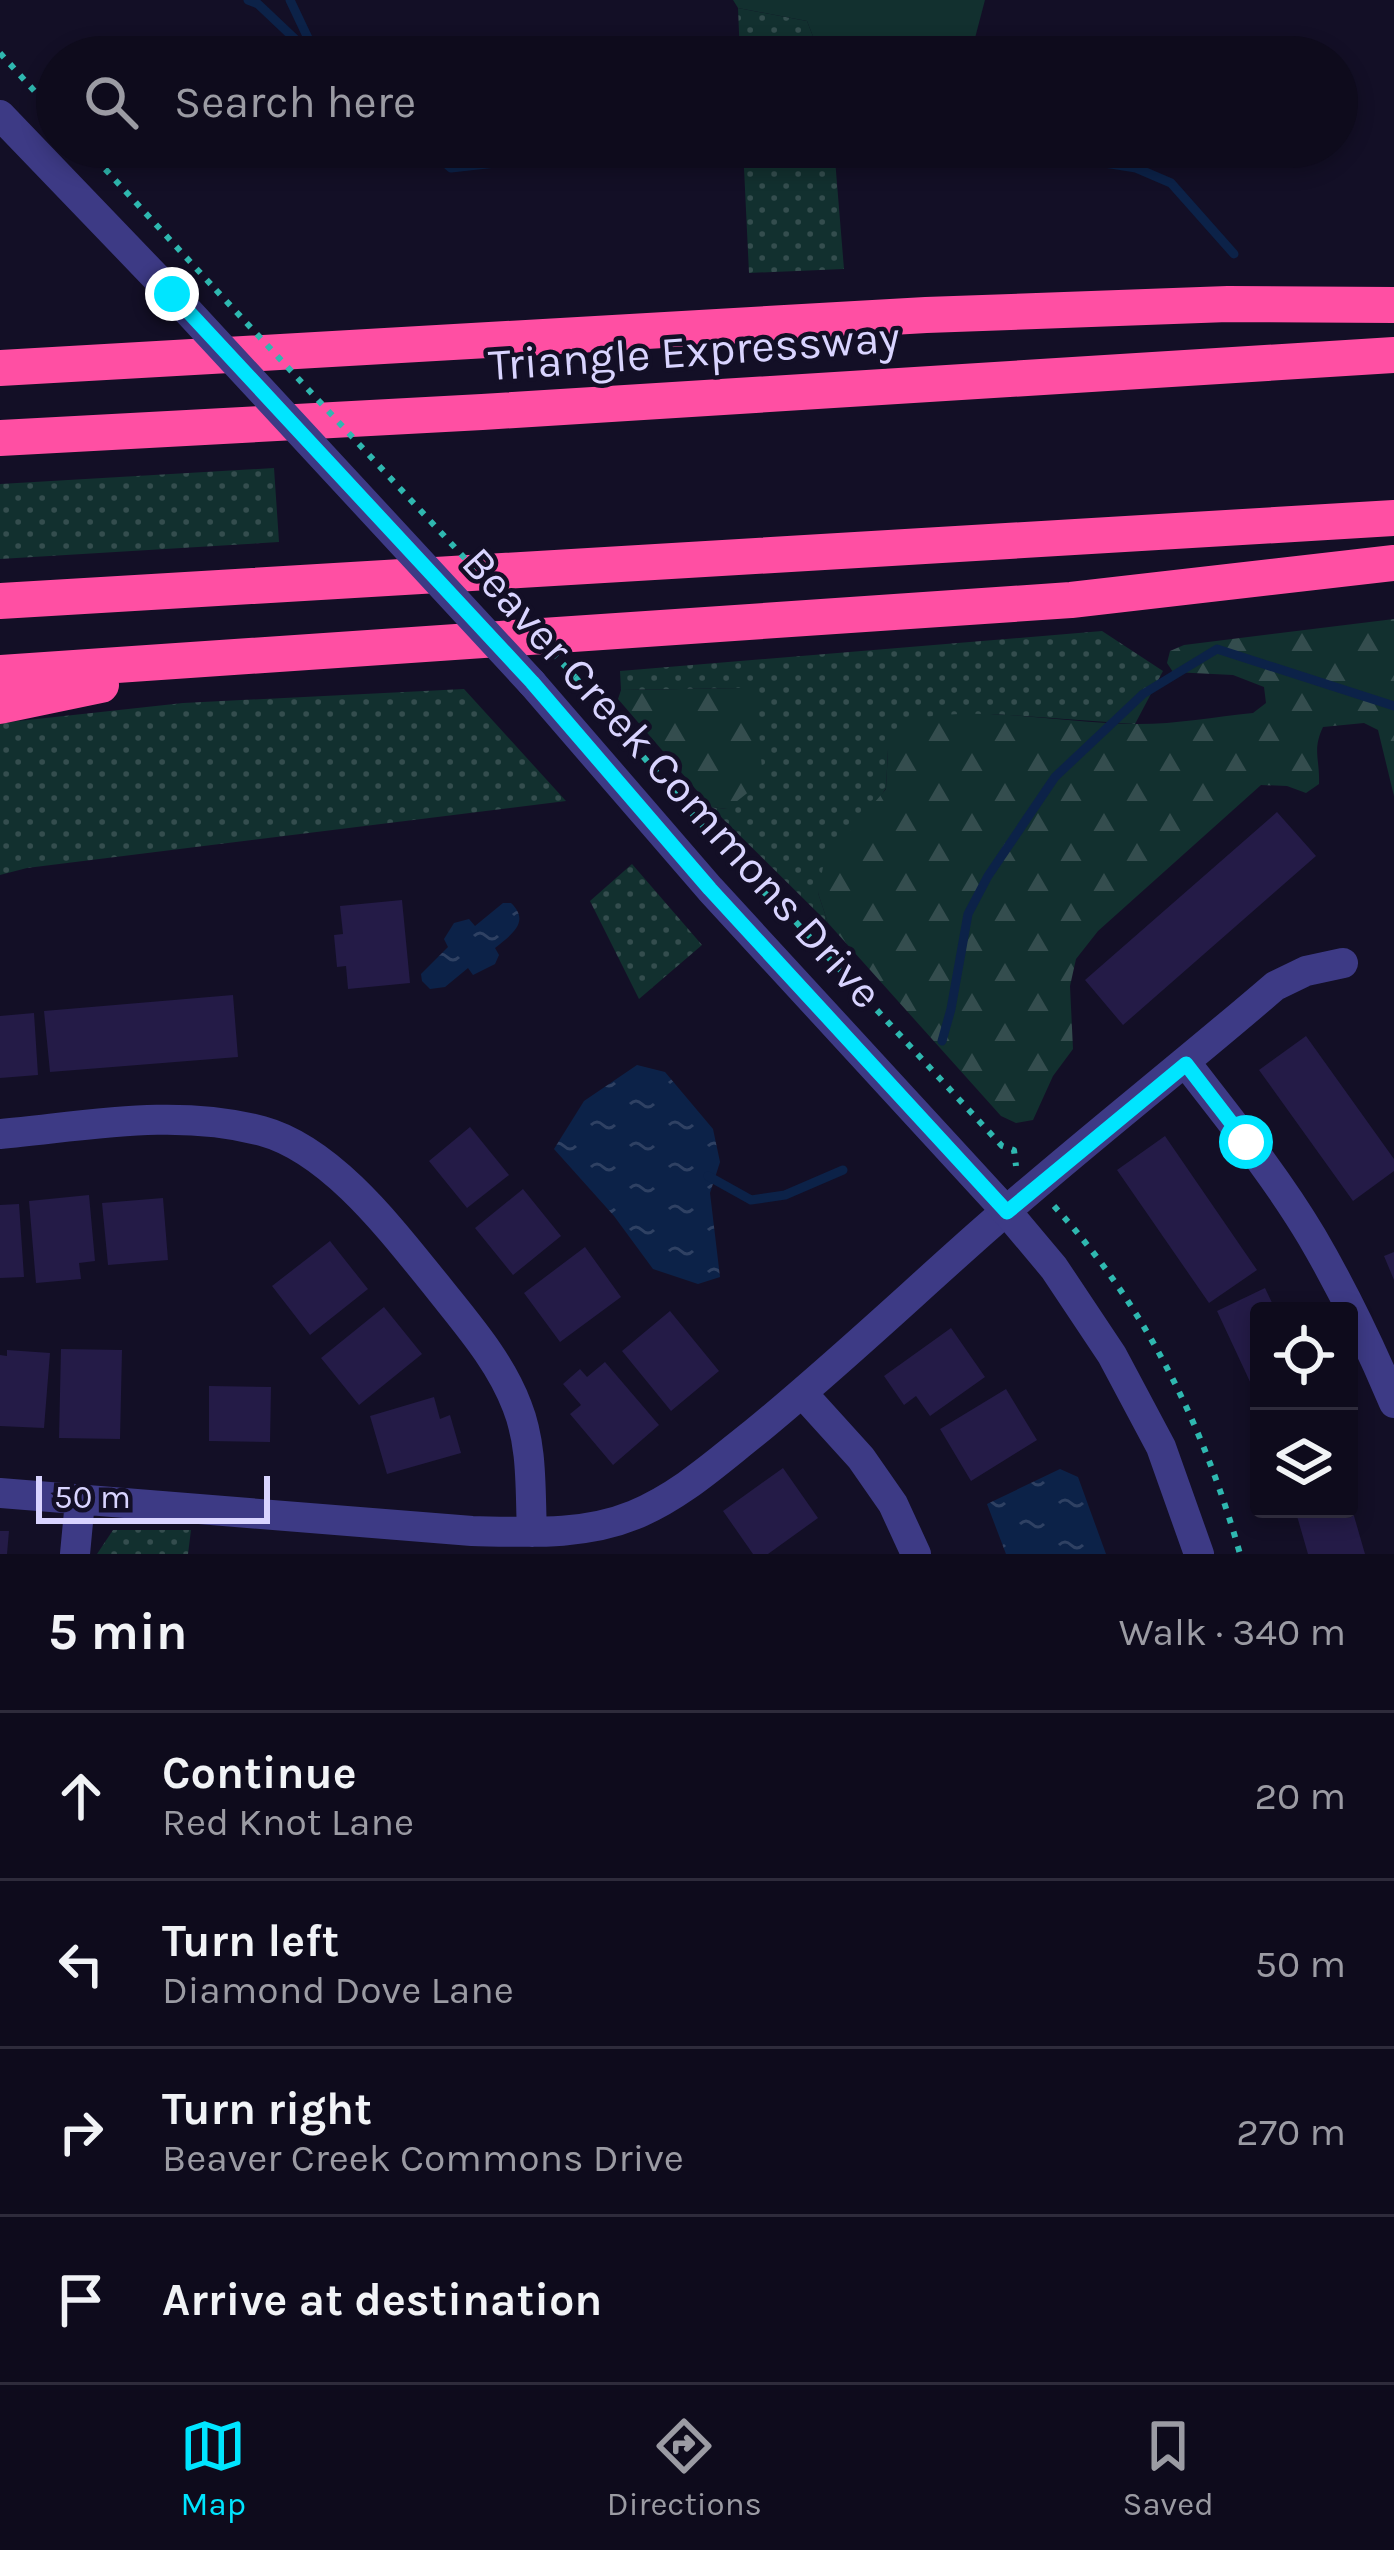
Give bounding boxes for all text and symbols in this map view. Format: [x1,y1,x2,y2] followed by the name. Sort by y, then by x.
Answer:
[36,36,1358,168] search box
[78,69,144,135] icon: search
[174,76,416,128] text: Search here
[145,267,199,321] route end
[487,311,902,392] street label: Triangle Expressway
[451,537,893,1019] street label: Beaver Creek Commons Drive
[1219,1115,1273,1169] route start
[1250,1302,1358,1518] map controls
[1250,1302,1358,1410] button: locate
[1250,1410,1358,1518] button: layers
[36,1470,270,1523] scale bar
[54,1478,131,1516] text: 50 m
[48,1602,188,1662] text: 5 min
[1119,1609,1346,1655] text: Walk · 340 m
[162,1747,357,1799] text: Continue
[48,1763,114,1829] icon: ahead
[1255,1773,1346,1819] text: 20 m
[162,1799,414,1845] text: Red Knot Lane
[162,1915,339,1967] text: Turn left
[48,1931,114,1997] icon: left
[1255,1941,1346,1987] text: 50 m
[162,1967,514,2013] text: Diamond Dove Lane
[162,2083,372,2135] text: Turn right
[48,2099,114,2165] icon: right
[1236,2109,1346,2155] text: 270 m
[162,2135,684,2181] text: Beaver Creek Commons Drive
[48,2267,114,2333] icon: arrive
[162,2274,602,2326] text: Arrive at destination
[180,2413,246,2523] tab: Map
[607,2413,762,2523] tab: Directions
[1123,2413,1214,2523] tab: Saved

